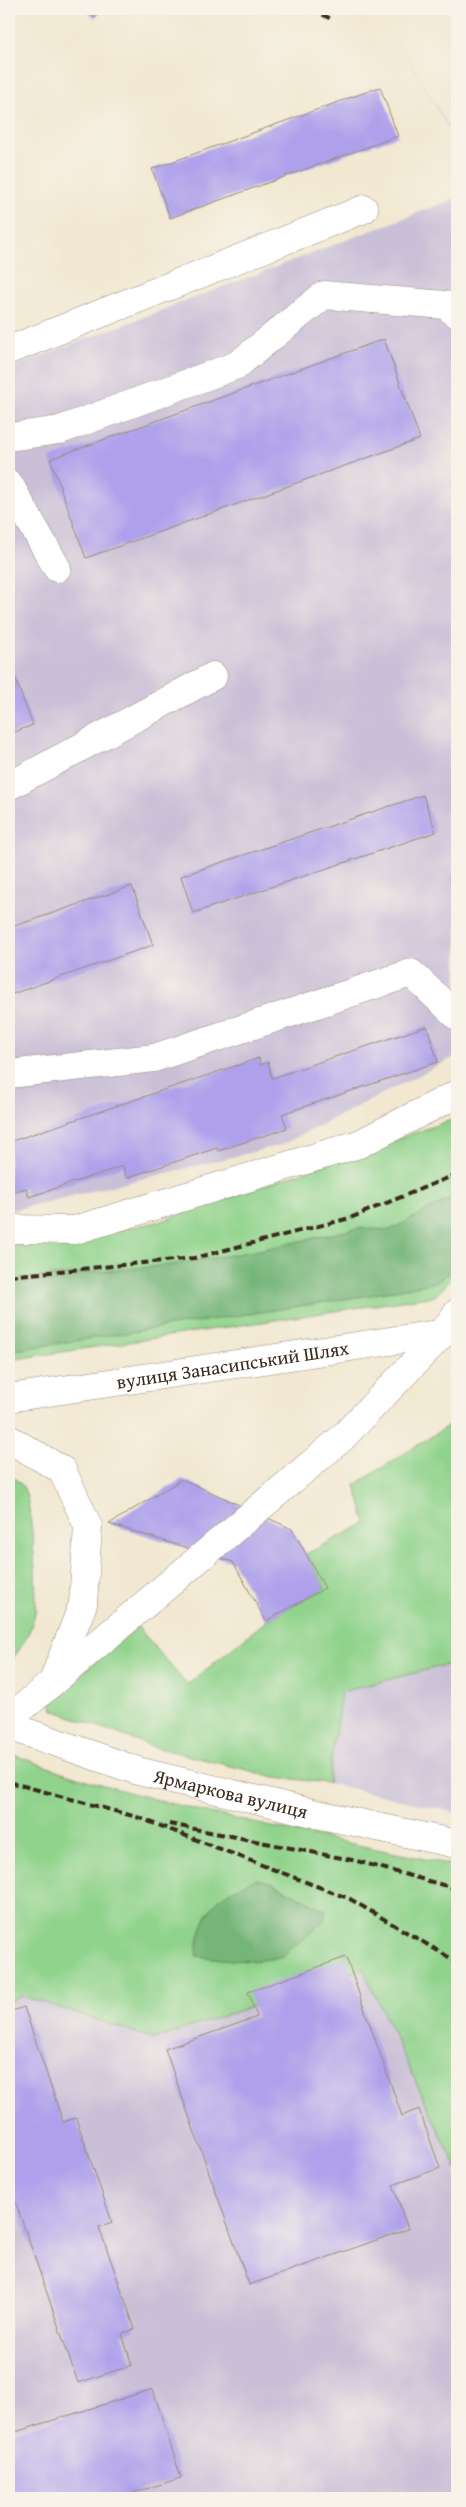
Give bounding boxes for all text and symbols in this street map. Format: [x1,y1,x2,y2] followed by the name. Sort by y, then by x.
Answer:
[114,1333,351,1396] street label: вулиця Занасипський Шлях
[150,1761,311,1825] street label: Ярмаркова вулиця

